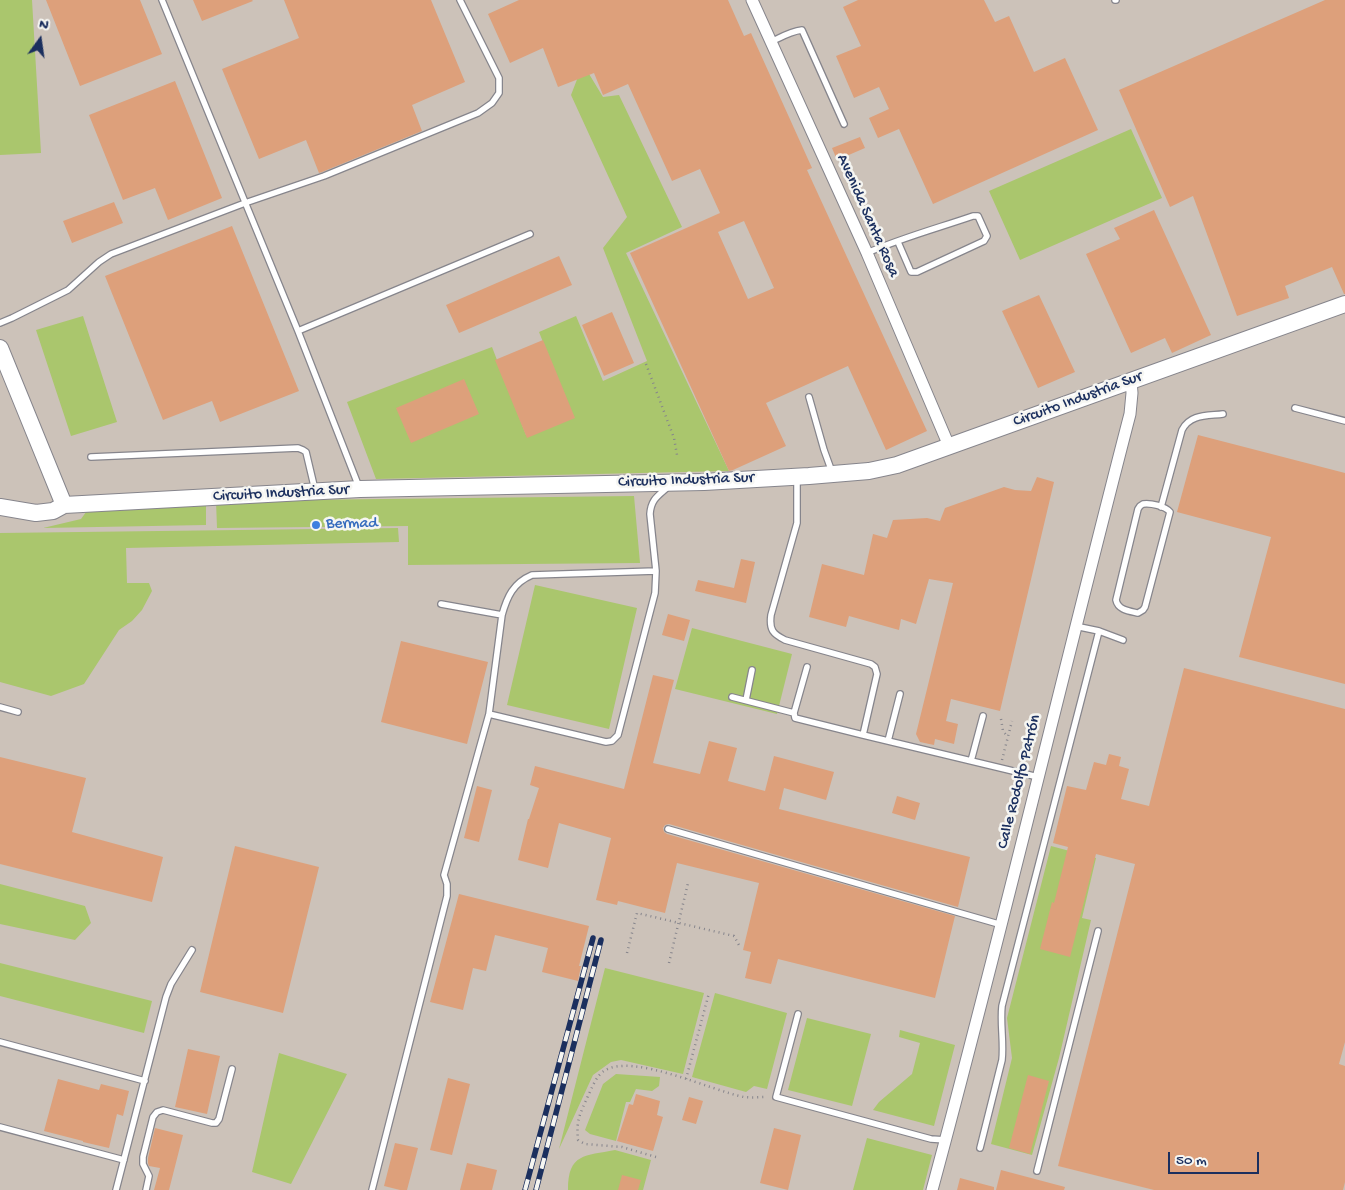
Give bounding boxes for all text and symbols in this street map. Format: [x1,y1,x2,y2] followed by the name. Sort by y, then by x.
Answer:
[15,15,65,65] north arrow
[37,16,50,34] text: N
[831,152,903,280] street label: Avenida Santa Rosa
[1011,368,1145,432] street label: Circuito Industria Sur
[618,469,754,493] street label: Circuito Industria Sur
[213,481,349,507] street label: Circuito Industria Sur
[326,515,378,535] place label: Bermad
[310,519,322,531] marker: Bermad
[994,713,1046,851] street label: Calle Rodolfo Patrón
[1170,1142,1261,1174] scale bar
[1176,1152,1207,1170] text: 50 m

